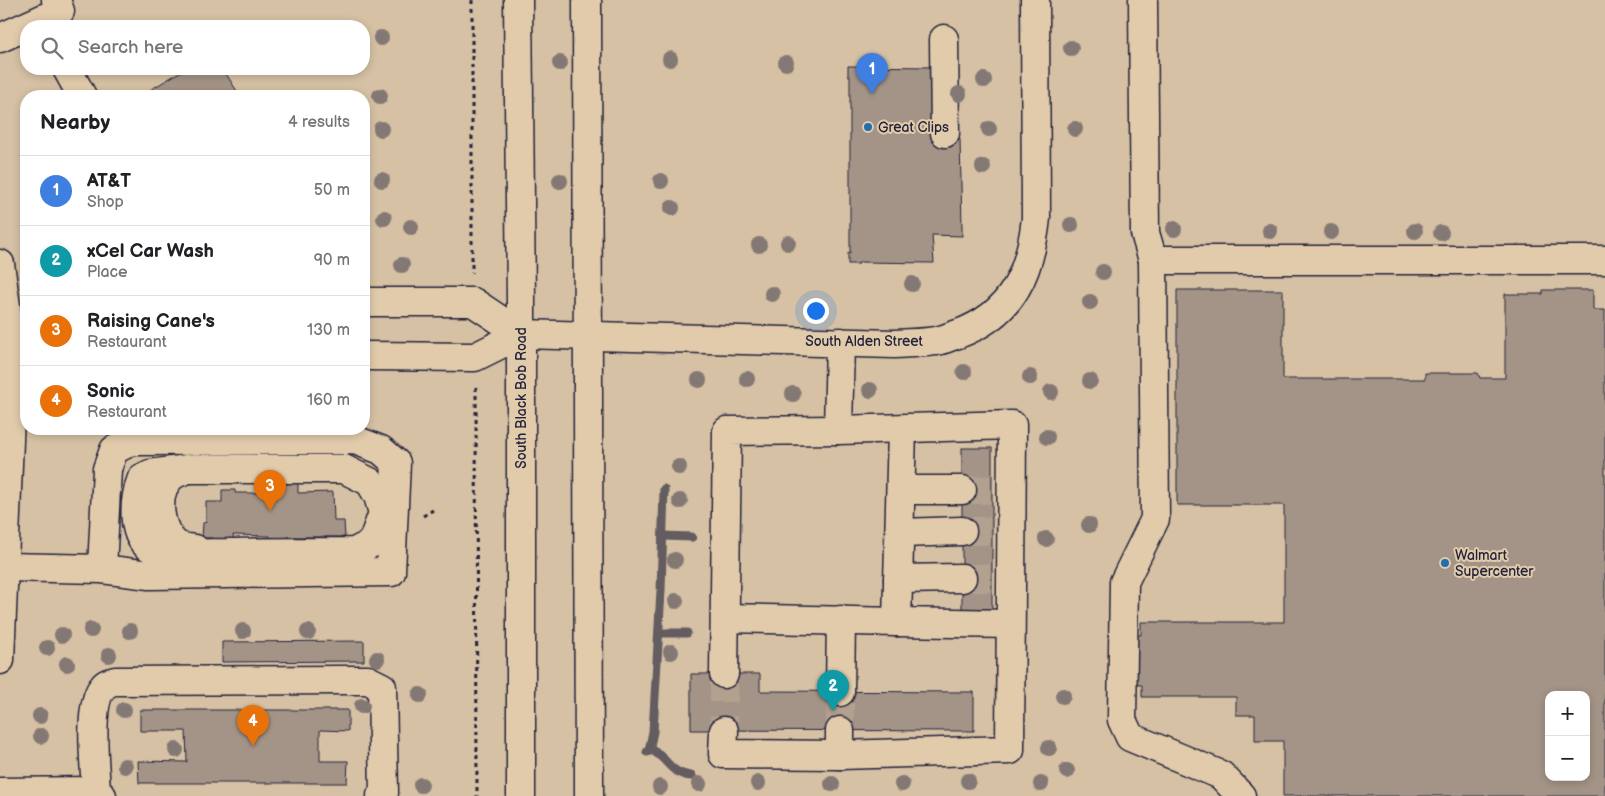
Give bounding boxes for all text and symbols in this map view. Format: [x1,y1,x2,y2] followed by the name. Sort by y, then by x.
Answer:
[20,20,370,75] search box
[38,34,66,62] icon: search
[78,36,183,59] text: Search here
[856,53,888,94] pin: 1
[40,110,110,135] text: Nearby
[288,113,350,132] text: 4 results
[878,119,949,136] place label: Great Clips
[862,121,874,133] marker: Great Clips
[87,170,131,193] text: AT&T
[53,181,59,200] text: 1
[314,181,350,200] text: 50 m
[87,193,124,212] text: Shop
[87,240,214,263] text: xCel Car Wash
[51,251,61,270] text: 2
[314,251,350,270] text: 90 m
[87,263,128,282] text: Place
[803,298,829,324] your location
[87,310,215,333] text: Raising Cane's
[51,321,61,340] text: 3
[307,321,350,340] text: 130 m
[513,327,530,469] street label: South Black Bob Road
[87,333,167,352] text: Restaurant
[805,333,924,350] street label: South Alden Street
[87,380,135,403] text: Sonic
[51,391,61,410] text: 4
[307,391,350,410] text: 160 m
[87,403,167,422] text: Restaurant
[254,470,286,511] pin: 3
[1455,547,1534,580] place label: Walmart Supercenter
[1439,557,1451,569] marker: Walmart Supercenter
[817,670,849,711] pin: 2
[1545,691,1590,781] map controls
[1545,691,1590,736] button: +
[237,705,269,746] pin: 4
[1545,736,1590,781] button: −

